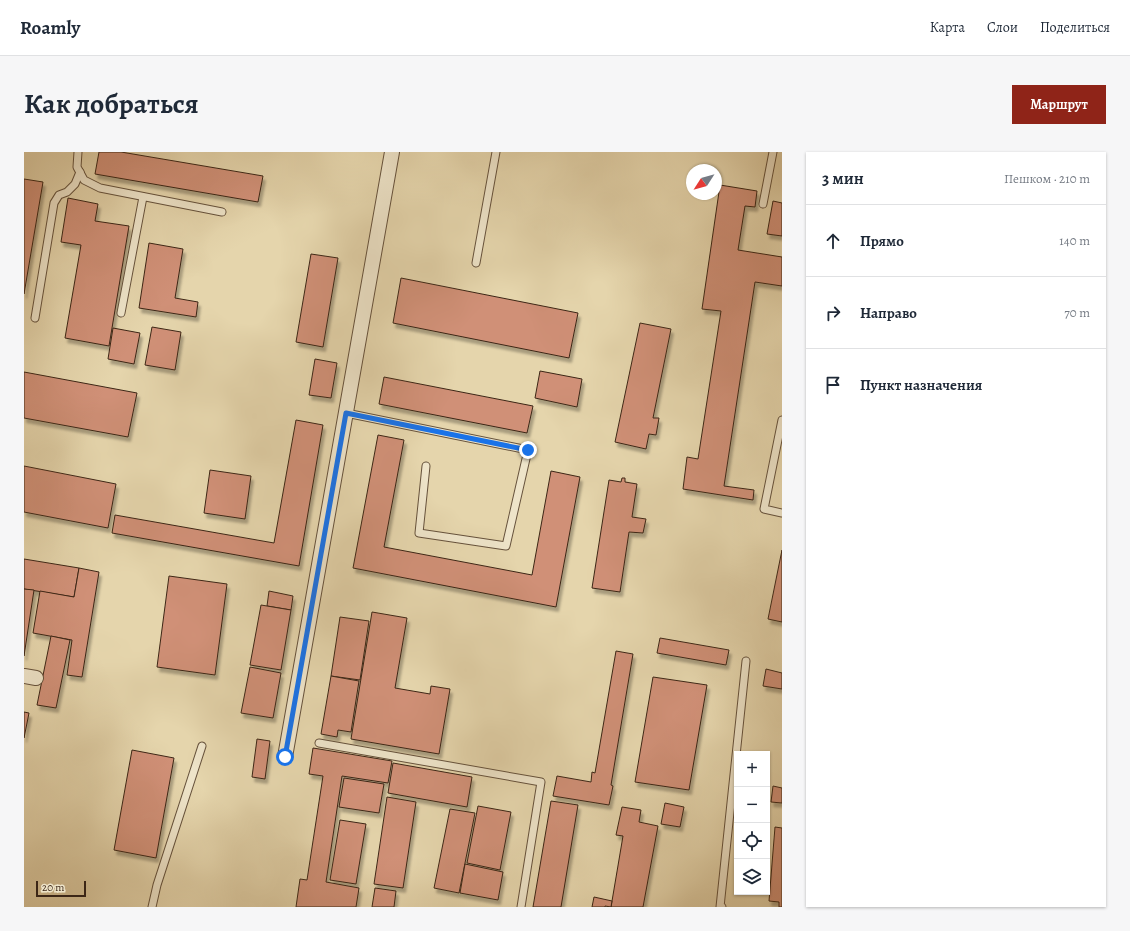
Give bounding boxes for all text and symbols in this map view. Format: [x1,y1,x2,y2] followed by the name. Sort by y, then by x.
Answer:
[20,15,80,41] text: Roamly
[930,18,965,37] text: Карта
[987,18,1018,37] text: Слои
[1040,18,1110,37] text: Поделиться
[24,85,199,123] text: Как добраться
[1012,85,1106,124] button: Маршрут
[686,164,722,200] north arrow
[822,167,864,190] text: 3 мин
[1004,170,1090,187] text: Пешком · 210 m
[822,230,844,252] icon: ahead
[860,231,904,251] text: Прямо
[1059,232,1090,249] text: 140 m
[822,302,844,324] icon: right
[860,303,917,323] text: Направо
[1064,304,1090,321] text: 70 m
[822,374,844,396] icon: arrive
[860,375,982,395] text: Пункт назначения
[519,441,537,459] route end
[276,748,294,766] route start
[734,751,770,895] map controls
[734,751,770,787] button: +
[734,787,770,823] button: −
[734,823,770,859] button: locate
[734,859,770,895] button: layers
[36,879,86,898] scale bar
[42,880,64,895] text: 20 m

